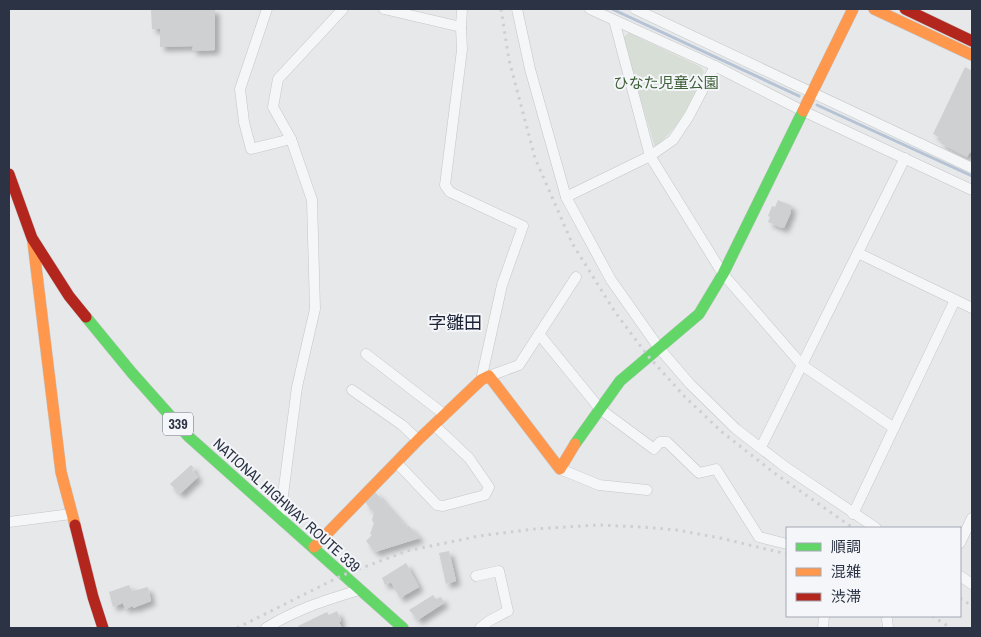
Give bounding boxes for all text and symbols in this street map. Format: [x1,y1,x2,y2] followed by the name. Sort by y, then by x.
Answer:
[613,72,719,93] park label: ひなた児童公園
[428,310,482,335] district label: 字雛田
[163,412,193,436] road number: 339
[209,433,365,577] street label: NATIONAL HIGHWAY ROUTE 339
[786,527,961,617] legend
[831,536,861,557] text: 順調
[831,561,861,582] text: 混雑
[831,586,861,607] text: 渋滞

